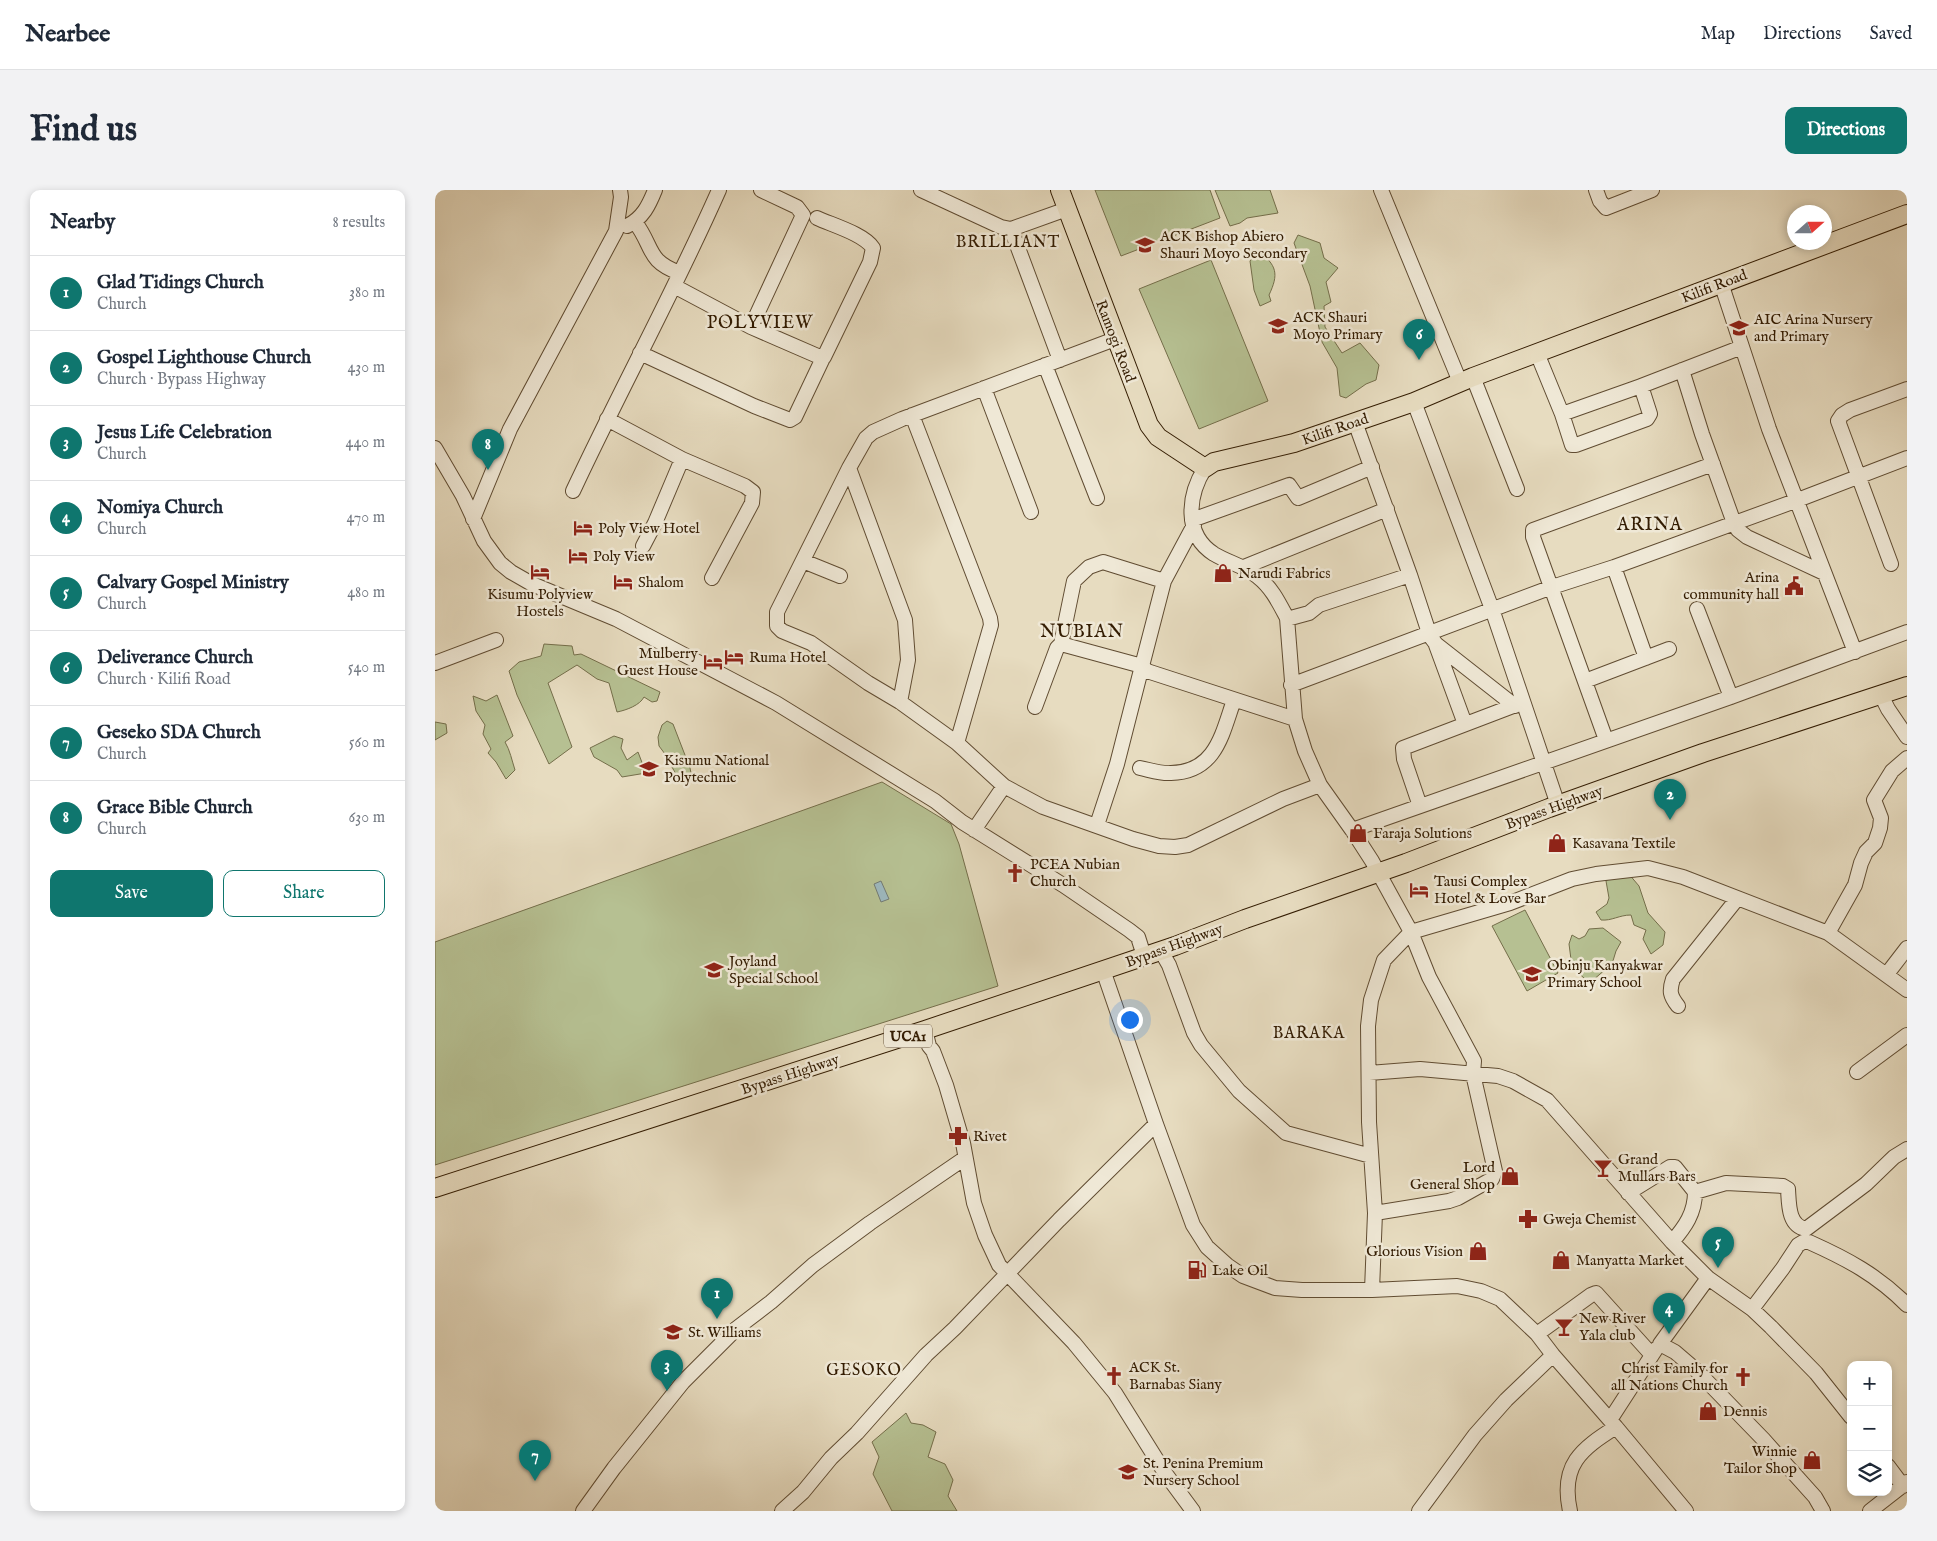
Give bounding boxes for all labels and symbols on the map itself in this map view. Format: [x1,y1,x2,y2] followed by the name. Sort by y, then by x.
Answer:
[1787,205,1832,250] north arrow
[1159,227,1308,263] place label: ACK Bishop Abiero Shauri Moyo Secondary
[956,233,1060,253] district label: BRILLIANT
[1134,234,1156,256] school or university icon: ACK Bishop Abiero Shauri Moyo Secondary
[1679,265,1751,308] street label: Kilifi Road
[1091,297,1140,386] street label: Ramogi Road
[1292,308,1383,344] place label: ACK Shauri Moyo Primary
[1753,310,1873,346] place label: AIC Arina Nursery and Primary
[707,312,813,335] district label: POLYVIEW
[1267,315,1289,337] school or university icon: ACK Shauri Moyo Primary
[1728,317,1750,339] school or university icon: AIC Arina Nursery and Primary
[1403,319,1435,360] pin: 6
[1299,409,1372,450] street label: Kilifi Road
[472,429,504,470] pin: 8
[1616,514,1683,537] district label: ARINA
[572,517,594,539] hotel icon: Poly View Hotel
[598,519,701,538] place label: Poly View Hotel
[567,545,589,567] hotel icon: Poly View
[593,547,656,566] place label: Poly View
[529,561,551,583] hotel icon: Kisumu Polyview Hostels
[1212,562,1234,584] shop icon: Narudi Fabrics
[1238,564,1331,583] place label: Narudi Fabrics
[1683,568,1780,604] place label: Arina community hall
[612,571,634,593] hotel icon: Shalom
[638,573,684,592] place label: Shalom
[1783,575,1805,597] public building icon: Arina community hall
[487,585,594,621] place label: Kisumu Polyview Hostels
[1040,621,1124,644] district label: NUBIAN
[617,644,699,680] place label: Mulberry Guest House
[723,646,745,668] hotel icon: Ruma Hotel
[749,648,827,667] place label: Ruma Hotel
[702,651,724,673] hotel icon: Mulberry Guest House
[664,751,770,787] place label: Kisumu National Polytechnic
[638,758,660,780] school or university icon: Kisumu National Polytechnic
[1654,779,1686,820] pin: 2
[1503,781,1606,834] street label: Bypass Highway
[1347,822,1369,844] shop icon: Faraja Solutions
[1373,824,1472,843] place label: Faraja Solutions
[1546,832,1568,854] shop icon: Kasavana Textile
[1572,834,1676,853] place label: Kasavana Textile
[1030,855,1120,891] place label: PCEA Nubian Church
[1004,862,1026,884] church icon: PCEA Nubian Church
[1434,872,1547,908] place label: Tausi Complex Hotel & Love Bar
[1408,879,1430,901] hotel icon: Tausi Complex Hotel & Love Bar
[1123,919,1226,972] street label: Bypass Highway
[727,952,819,988] place label: Joyland Special School
[1547,956,1663,992] place label: Obinju Kanyakwar Primary School
[703,959,725,981] school or university icon: Joyland Special School
[1521,963,1543,985] school or university icon: Obinju Kanyakwar Primary School
[1117,1007,1143,1033] your location
[884,1024,932,1048] road number: UCA1
[1273,1024,1346,1044] district label: BARAKA
[739,1049,842,1099] street label: Bypass Highway
[947,1125,969,1147] pharmacy icon: Rivet
[973,1127,1007,1146] place label: Rivet
[1618,1150,1696,1186] place label: Grand Mullars Bars
[1592,1157,1614,1179] bar icon: Grand Mullars Bars
[1410,1158,1496,1194] place label: Lord General Shop
[1499,1165,1521,1187] shop icon: Lord General Shop
[1517,1208,1539,1230] pharmacy icon: Gweja Chemist
[1543,1210,1637,1229] place label: Gweja Chemist
[1702,1227,1734,1268] pin: 5
[1467,1240,1489,1262] shop icon: Glorious Vision
[1366,1242,1463,1261] place label: Glorious Vision
[1550,1249,1572,1271] shop icon: Manyatta Market
[1576,1251,1684,1270] place label: Manyatta Market
[1186,1259,1208,1281] fuel station icon: Lake Oil
[1212,1261,1269,1280] place label: Lake Oil
[701,1278,733,1319] pin: 1
[1653,1293,1685,1334] pin: 4
[1579,1309,1646,1345] place label: New River Yala club
[1553,1316,1575,1338] bar icon: New River Yala club
[662,1321,684,1343] school or university icon: St. Williams
[688,1323,761,1342] place label: St. Williams
[651,1350,683,1391] pin: 3
[1128,1358,1223,1394] place label: ACK St. Barnabas Siany
[1611,1359,1728,1395] place label: Christ Family for all Nations Church
[826,1361,902,1381] district label: GESOKO
[1103,1365,1125,1387] church icon: ACK St. Barnabas Siany
[1732,1366,1754,1388] church icon: Christ Family for all Nations Church
[1697,1400,1719,1422] shop icon: Dennis
[1723,1402,1767,1421] place label: Dennis
[519,1440,551,1481] pin: 7
[1724,1442,1797,1478] place label: Winnie Tailor Shop
[1801,1449,1823,1471] shop icon: Winnie Tailor Shop
[1143,1454,1264,1490] place label: St. Penina Premium Nursery School
[1117,1461,1139,1483] school or university icon: St. Penina Premium Nursery School

